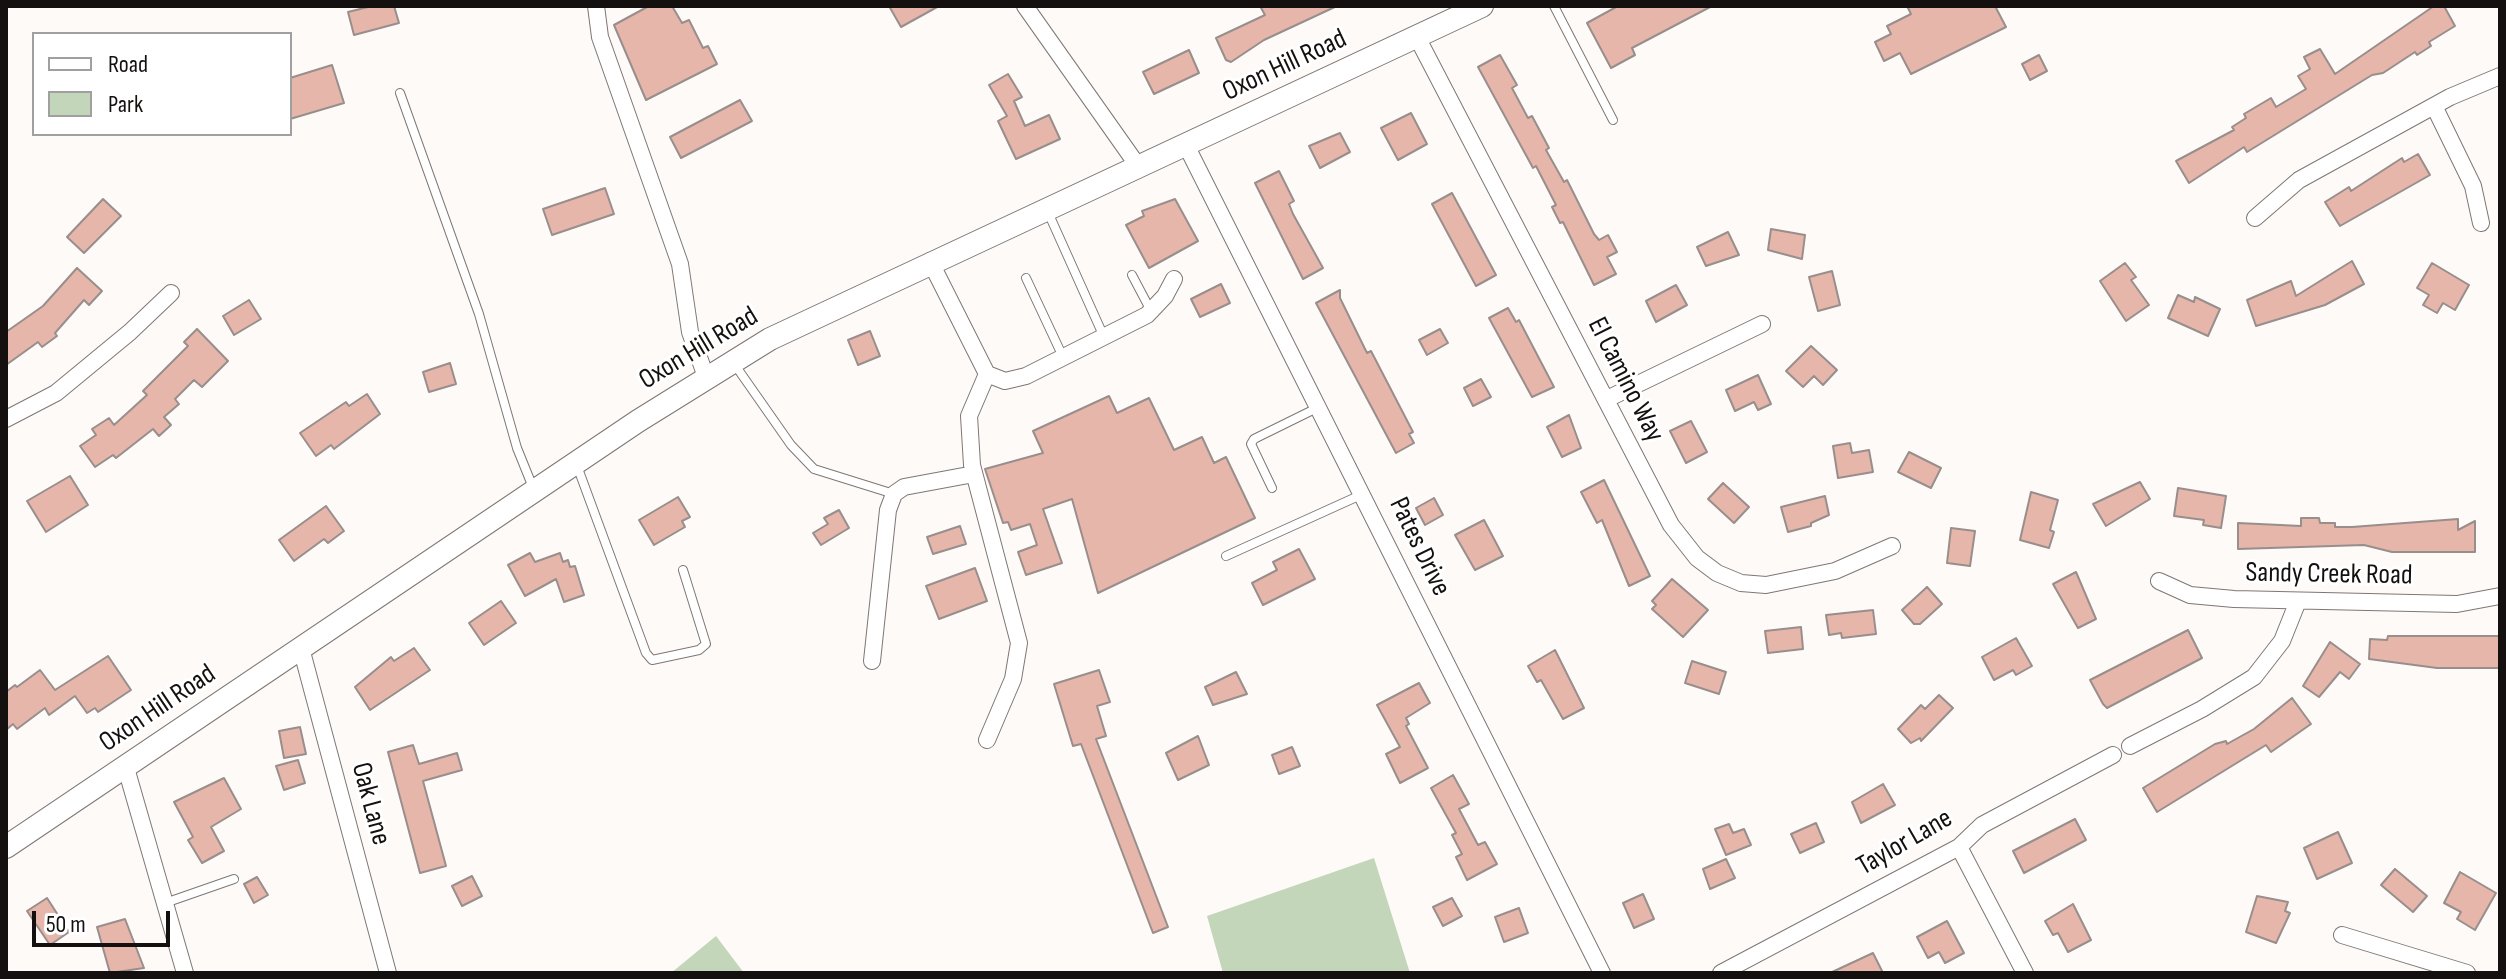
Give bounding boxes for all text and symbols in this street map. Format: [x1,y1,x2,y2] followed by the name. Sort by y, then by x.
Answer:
[1218,23,1352,109] street label: Oxon Hill Road
[32,32,292,136] legend
[108,50,148,79] text: Road
[108,90,143,119] text: Park
[633,300,765,398] street label: Oxon Hill Road
[1579,312,1671,448] street label: El Camino Way
[1381,492,1457,602] street label: Pates Drive
[2245,557,2413,593] street label: Sandy Creek Road
[94,658,222,760] street label: Oxon Hill Road
[343,759,397,849] street label: Oak Lane
[1851,802,1959,884] street label: Taylor Lane
[36,895,174,945] scale bar
[46,910,86,939] text: 50 m

